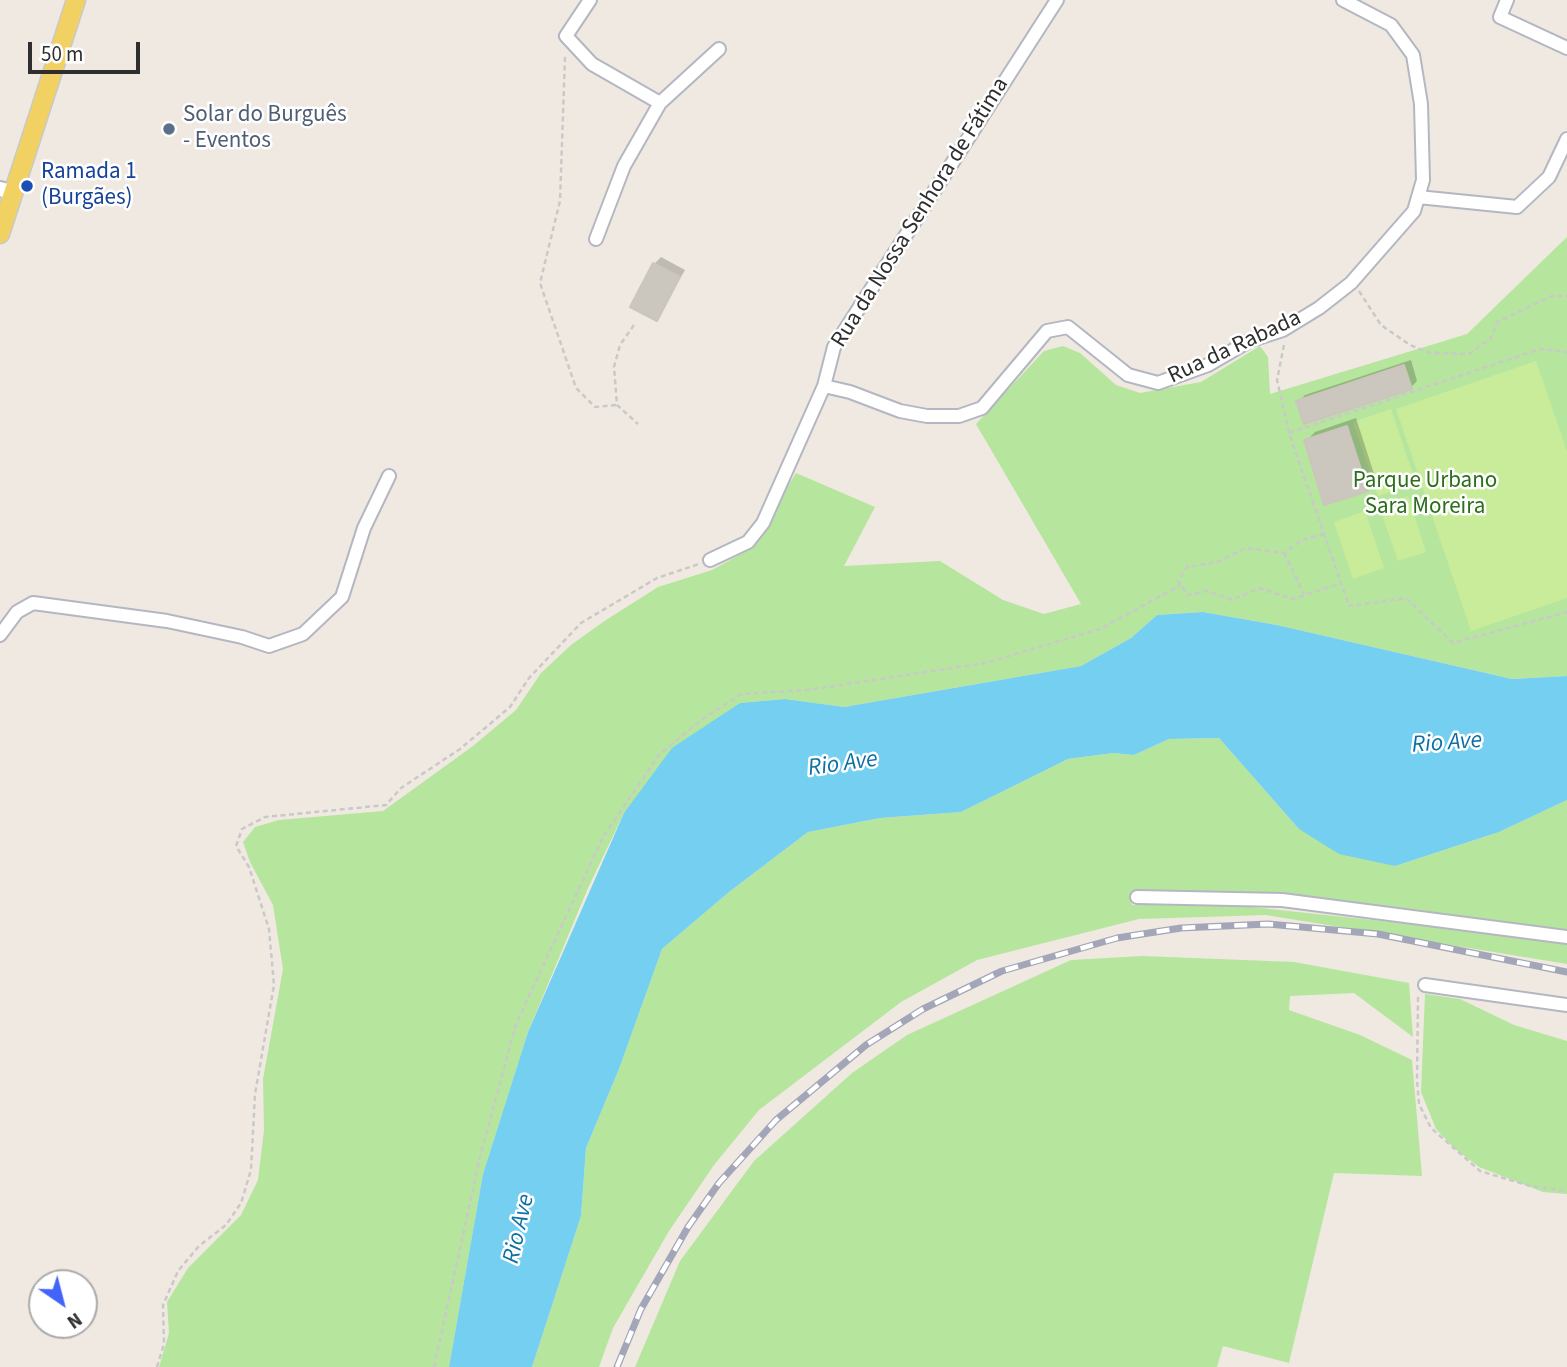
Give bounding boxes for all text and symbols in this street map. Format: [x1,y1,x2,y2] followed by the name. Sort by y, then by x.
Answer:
[32,28,144,72] scale bar
[41,39,83,69] text: 50 m
[826,73,1016,353] street label: Rua da Nossa Senhora de Fátima
[183,102,347,156] place label: Solar do Burguês - Eventos
[161,121,177,137] marker: Solar do Burguês - Eventos
[41,159,137,213] place label: Ramada 1 (Burgães)
[19,178,35,194] marker: Ramada 1 (Burgães)
[1164,305,1306,391] street label: Rua da Rabada
[1353,468,1497,522] park label: Parque Urbano Sara Moreira
[1411,727,1483,761] water label: Rio Ave
[806,746,880,784] water label: Rio Ave
[498,1192,542,1266] water label: Rio Ave
[28,1269,98,1339] north arrow
[61,1305,87,1335] text: N

